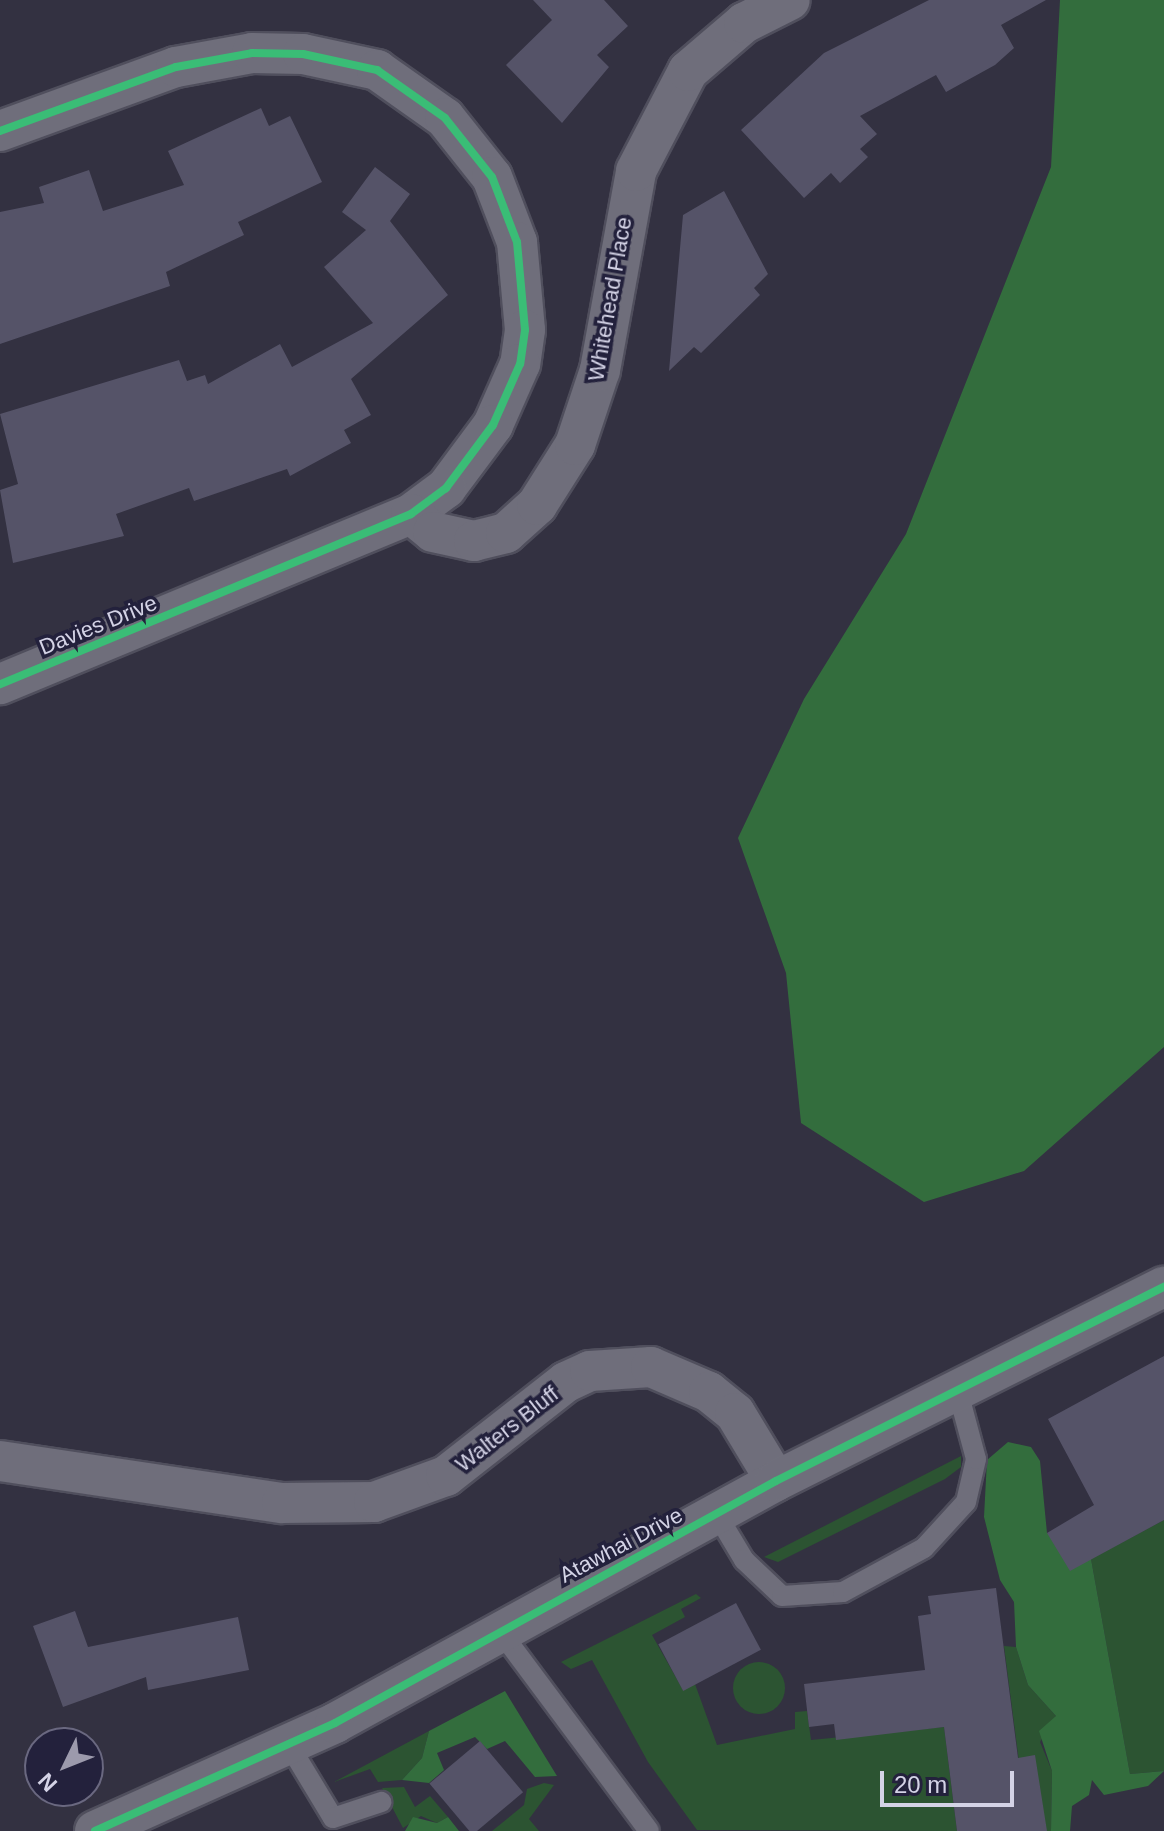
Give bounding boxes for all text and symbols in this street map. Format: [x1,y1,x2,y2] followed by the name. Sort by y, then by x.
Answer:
[583,215,637,383] street label: Whitehead Place
[35,589,161,661] street label: Davies Drive
[450,1381,564,1477] street label: Walters Bluff
[555,1501,687,1589] street label: Atawhai Drive
[24,1727,104,1807] north arrow
[884,1755,1018,1805] scale bar
[33,1768,62,1797] text: N
[894,1771,947,1798] text: 20 m

